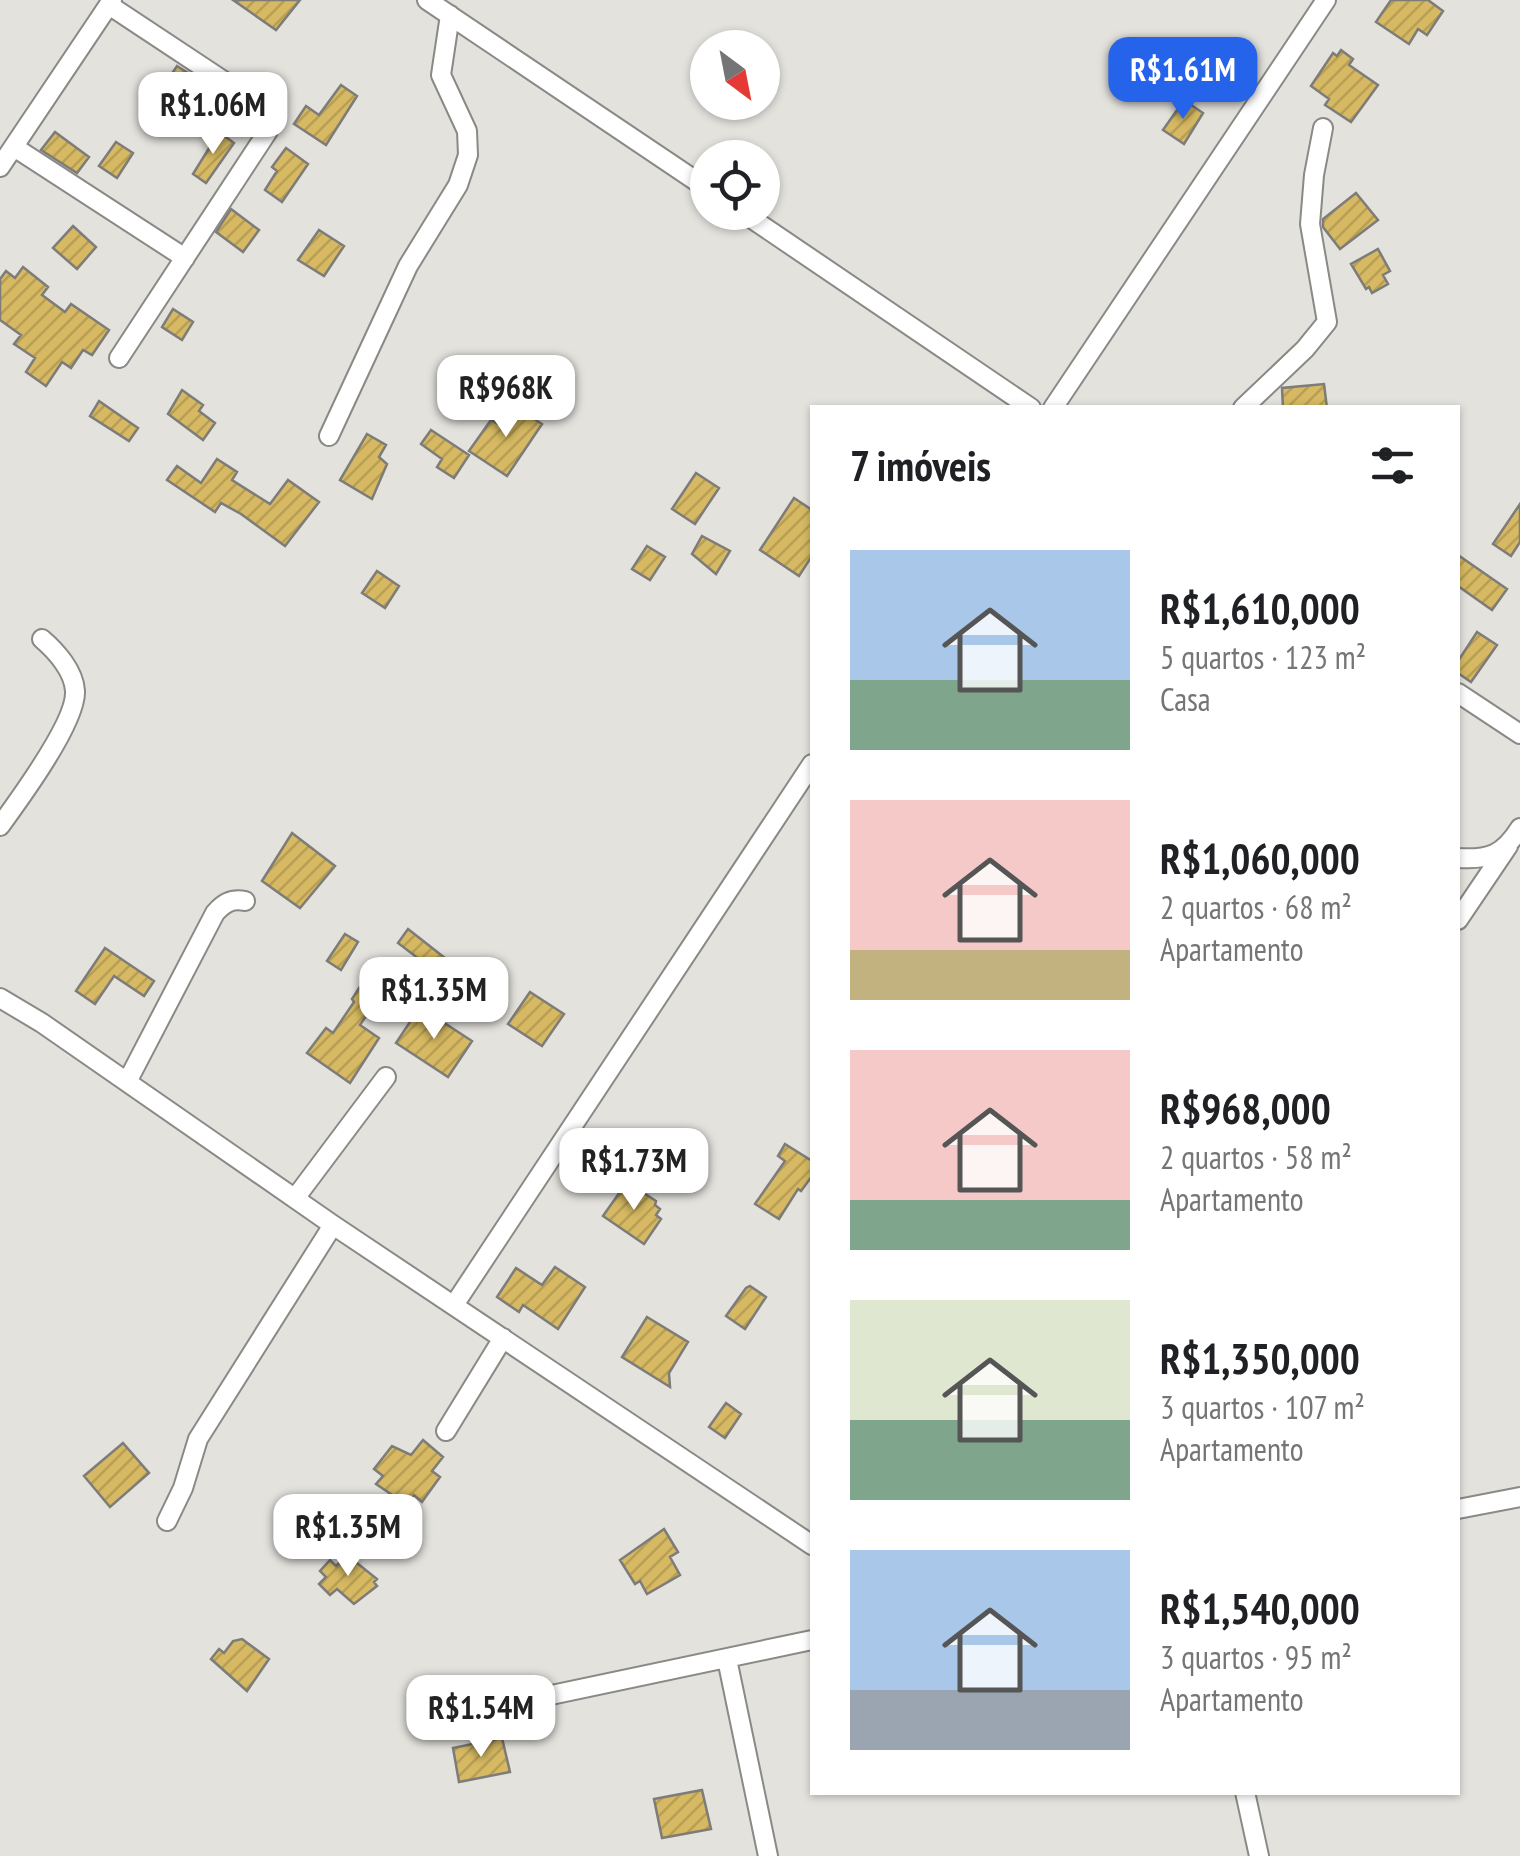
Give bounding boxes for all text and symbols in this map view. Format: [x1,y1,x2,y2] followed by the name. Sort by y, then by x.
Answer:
[690,30,780,120] north arrow
[690,30,780,230] map controls
[1091,37,1275,122] pin: R$1.61M
[1130,48,1236,90] text: R$1.61M
[121,72,305,157] pin: R$1.06M
[160,83,266,125] text: R$1.06M
[690,140,780,230] button: locate
[425,355,587,440] pin: R$968K
[459,366,553,408] text: R$968K
[850,438,991,493] text: 7 imóveis
[1365,438,1420,493] icon: filters
[1160,581,1360,636] text: R$1,610,000
[930,590,1050,710] icon: home
[1160,636,1366,678] text: 5 quartos · 123 m²
[1160,678,1211,720] text: Casa
[1160,831,1360,886] text: R$1,060,000
[930,840,1050,960] icon: home
[1160,886,1352,928] text: 2 quartos · 68 m²
[1160,928,1303,970] text: Apartamento
[342,957,526,1042] pin: R$1.35M
[381,968,487,1010] text: R$1.35M
[1160,1081,1331,1136] text: R$968,000
[930,1090,1050,1210] icon: home
[542,1128,726,1213] pin: R$1.73M
[1160,1136,1352,1178] text: 2 quartos · 58 m²
[581,1139,687,1181] text: R$1.73M
[1160,1178,1303,1220] text: Apartamento
[1160,1331,1360,1386] text: R$1,350,000
[930,1340,1050,1460] icon: home
[1160,1386,1365,1428] text: 3 quartos · 107 m²
[1160,1428,1303,1470] text: Apartamento
[256,1494,440,1579] pin: R$1.35M
[295,1505,401,1547] text: R$1.35M
[1160,1581,1360,1636] text: R$1,540,000
[930,1590,1050,1710] icon: home
[1160,1636,1352,1678] text: 3 quartos · 95 m²
[389,1675,573,1760] pin: R$1.54M
[1160,1678,1303,1720] text: Apartamento
[428,1686,534,1728] text: R$1.54M

